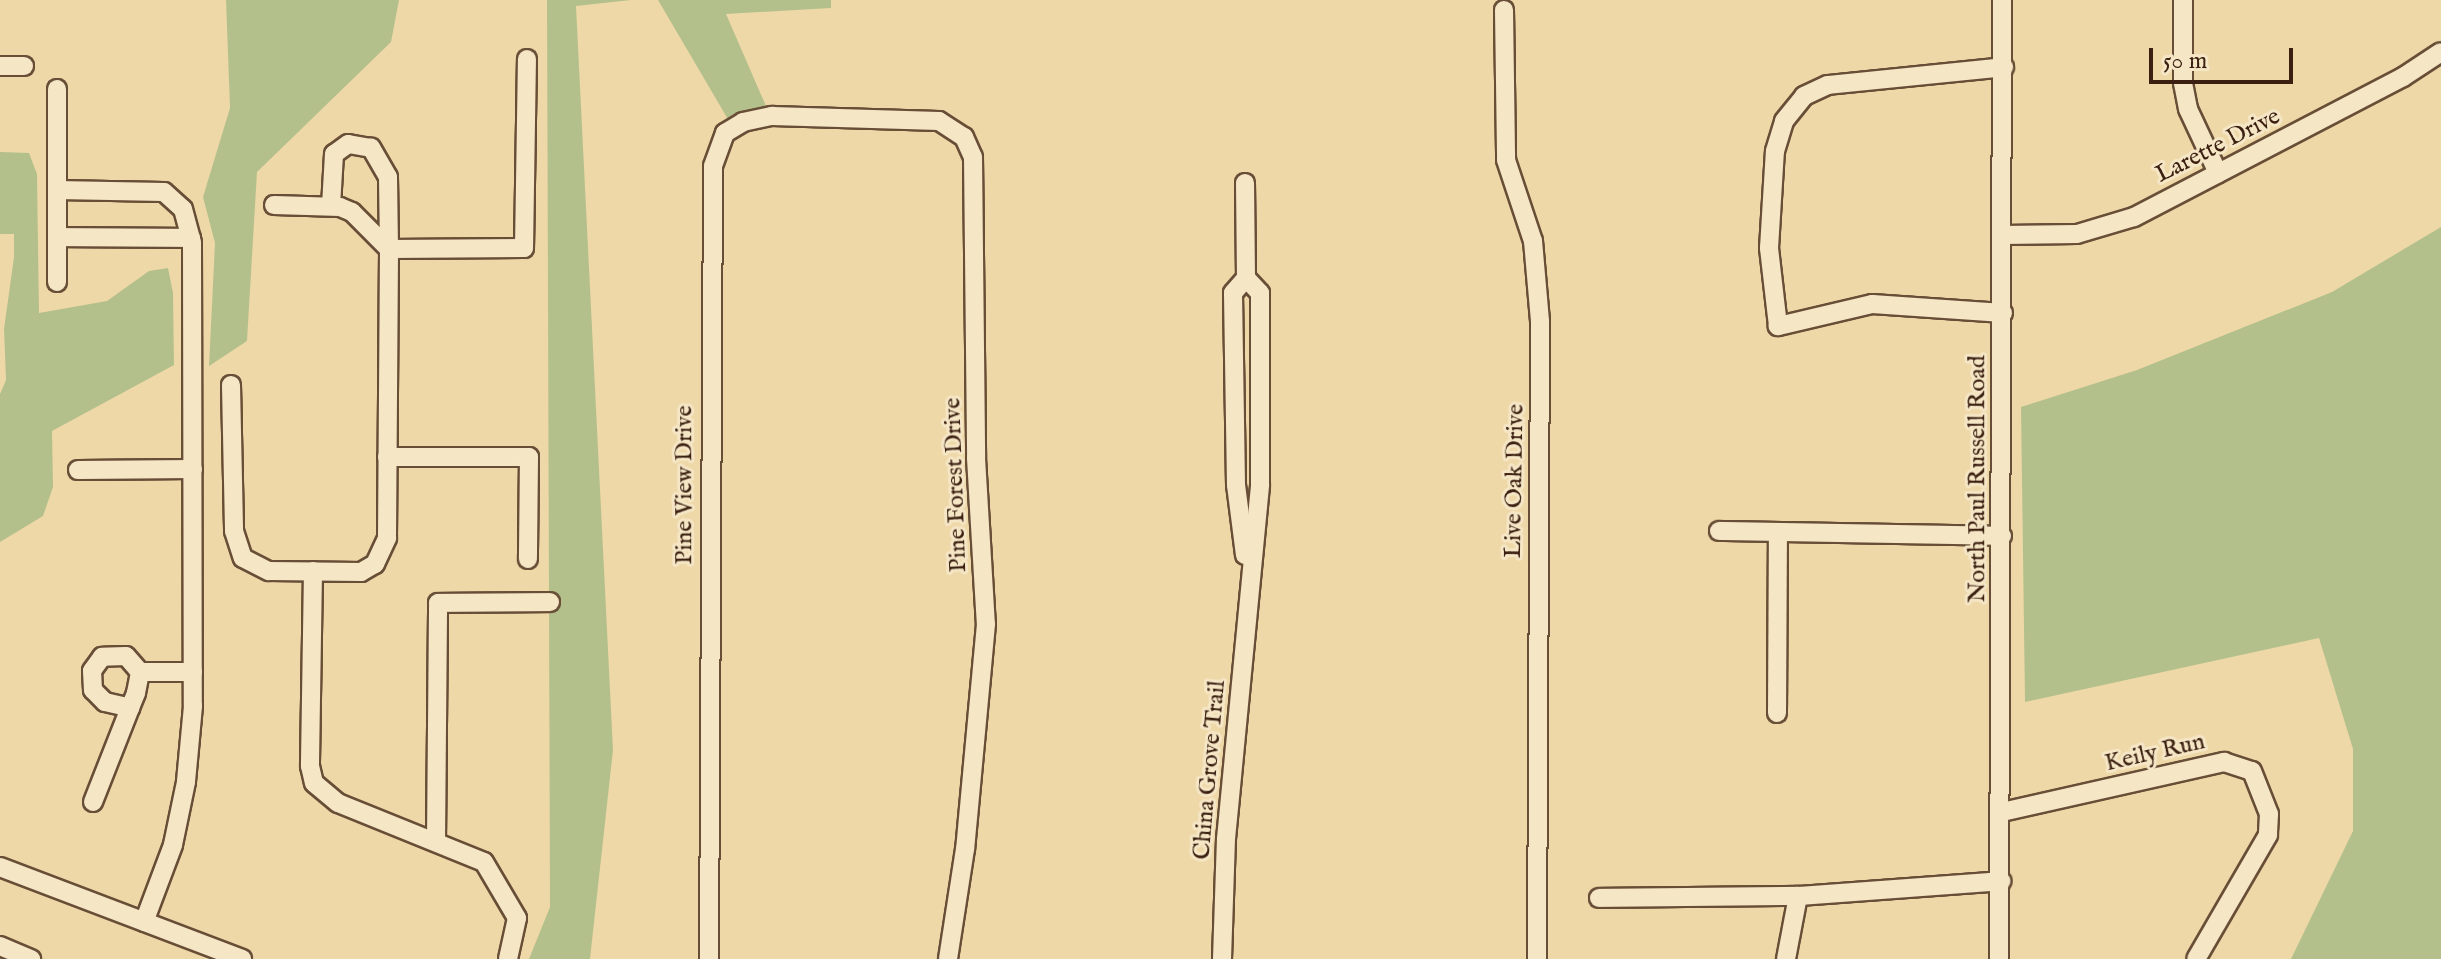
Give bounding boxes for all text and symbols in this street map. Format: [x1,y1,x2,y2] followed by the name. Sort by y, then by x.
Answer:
[2153,32,2297,82] scale bar
[2163,46,2207,77] text: 50 m
[2151,102,2285,190] street label: Larette Drive
[1964,355,1992,603] street label: North Paul Russell Road
[939,397,973,573] street label: Pine Forest Drive
[1499,404,1531,558] street label: Live Oak Drive
[671,405,699,565] street label: Pine View Drive
[1188,679,1232,861] street label: China Grove Trail
[2102,728,2208,778] street label: Keily Run

